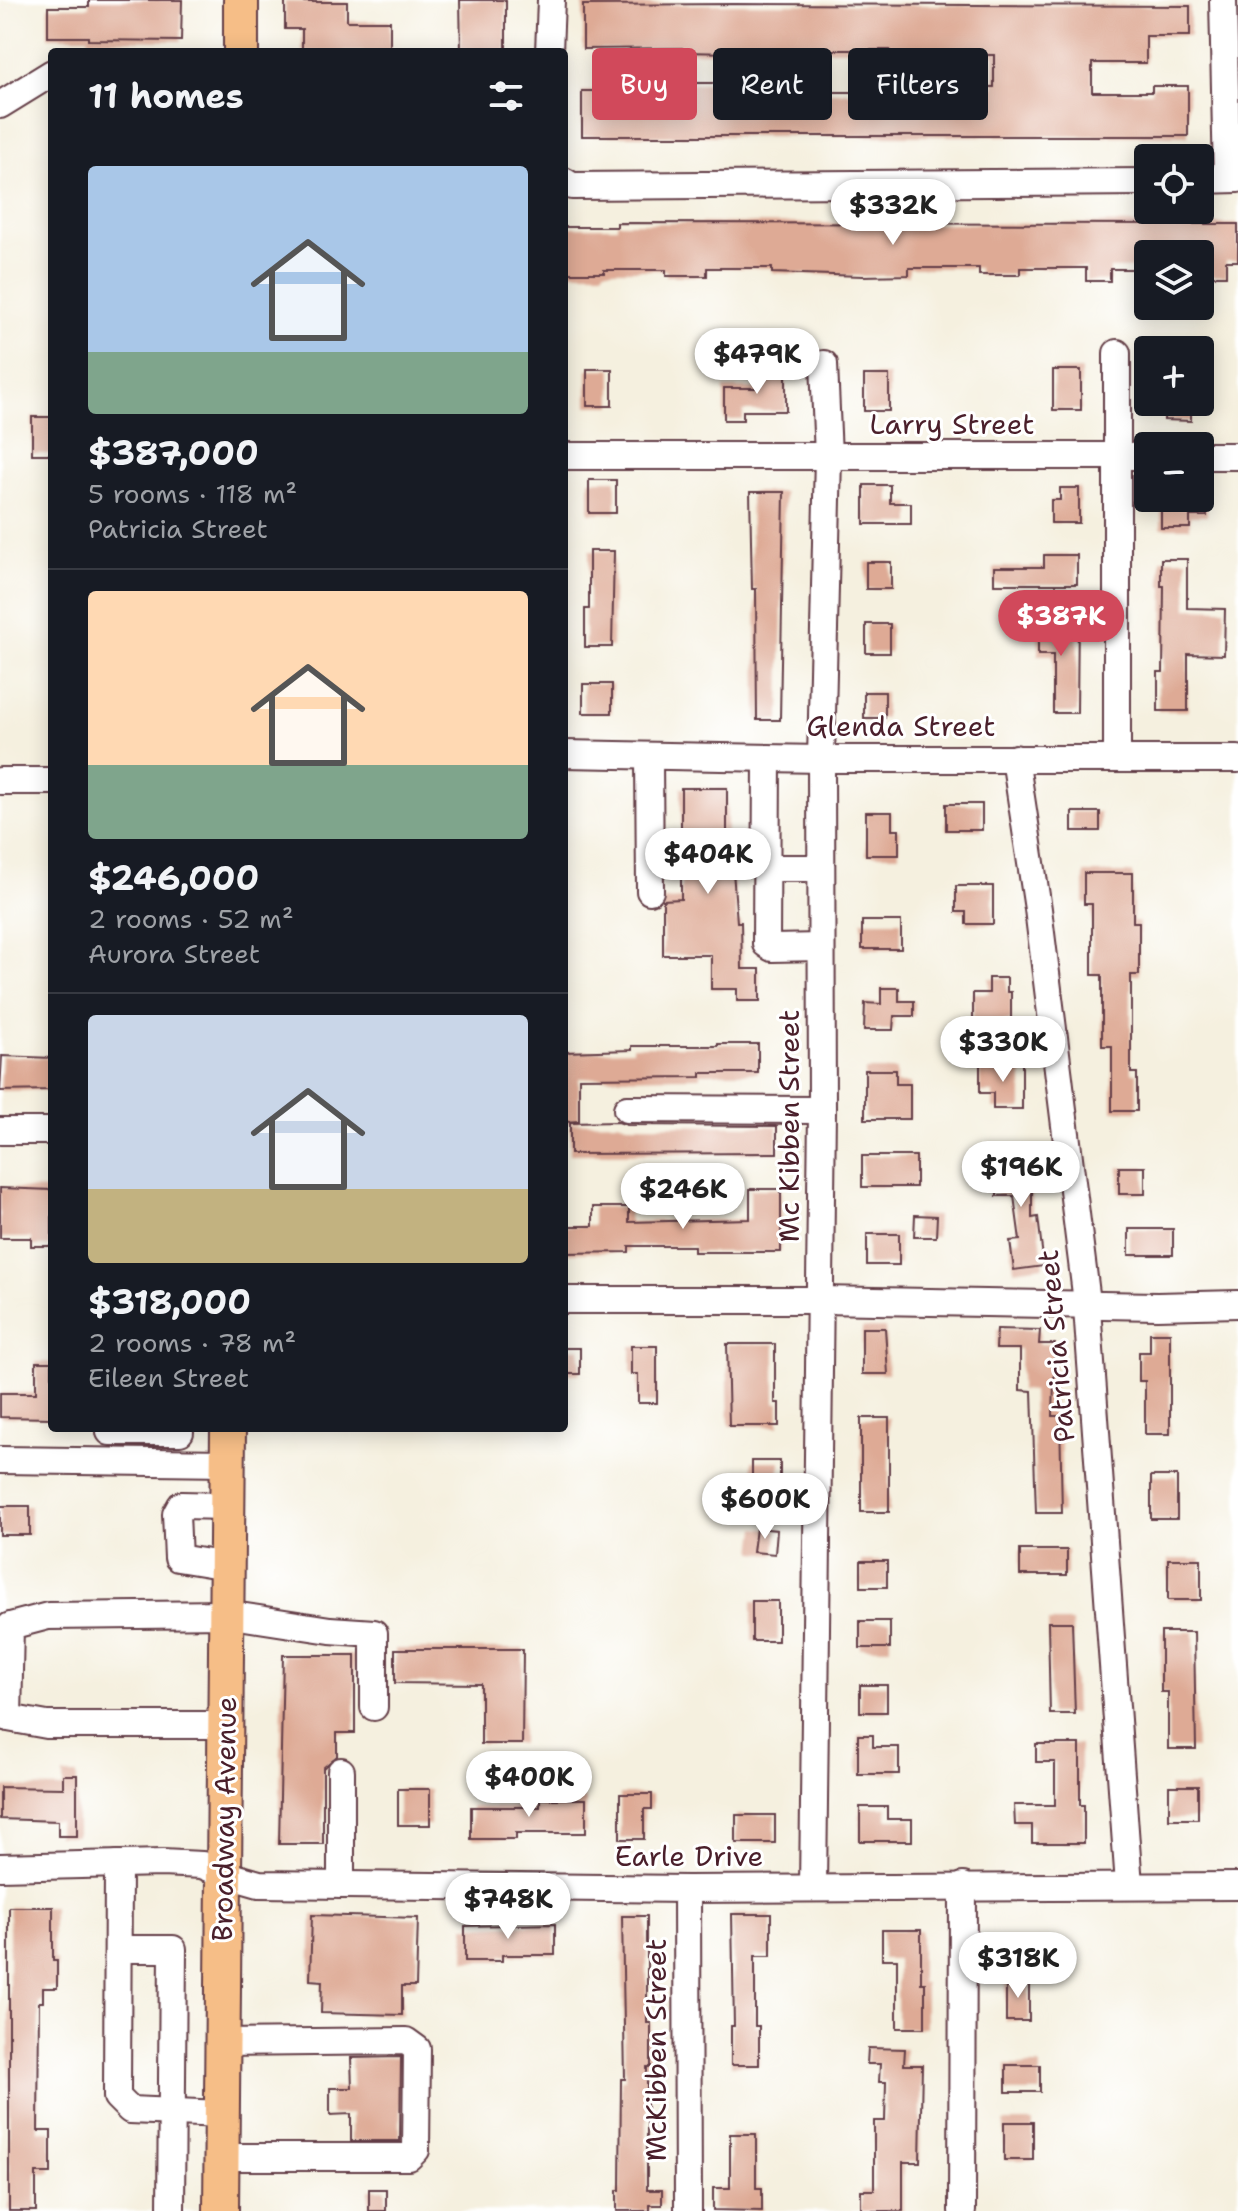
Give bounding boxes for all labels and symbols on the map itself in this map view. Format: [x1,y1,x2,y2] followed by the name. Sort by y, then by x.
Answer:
[837,179,949,247] pin: $332K
[701,328,813,396] pin: $479K
[870,405,1034,443] street label: Larry Street
[1005,590,1117,658] pin: $387K
[806,707,996,745] street label: Glenda Street
[652,828,764,896] pin: $404K
[770,1009,808,1243] street label: Mc Kibben Street
[947,1016,1059,1084] pin: $330K
[965,1141,1077,1209] pin: $196K
[627,1163,739,1231] pin: $246K
[1029,1248,1083,1444] street label: Patricia Street
[709,1473,821,1541] pin: $600K
[203,1696,245,1942] street label: Broadway Avenue
[473,1751,585,1819] pin: $400K
[615,1837,763,1875] street label: Earle Drive
[452,1873,564,1941] pin: $748K
[962,1932,1074,2000] pin: $318K
[637,1938,675,2162] street label: McKibben Street

